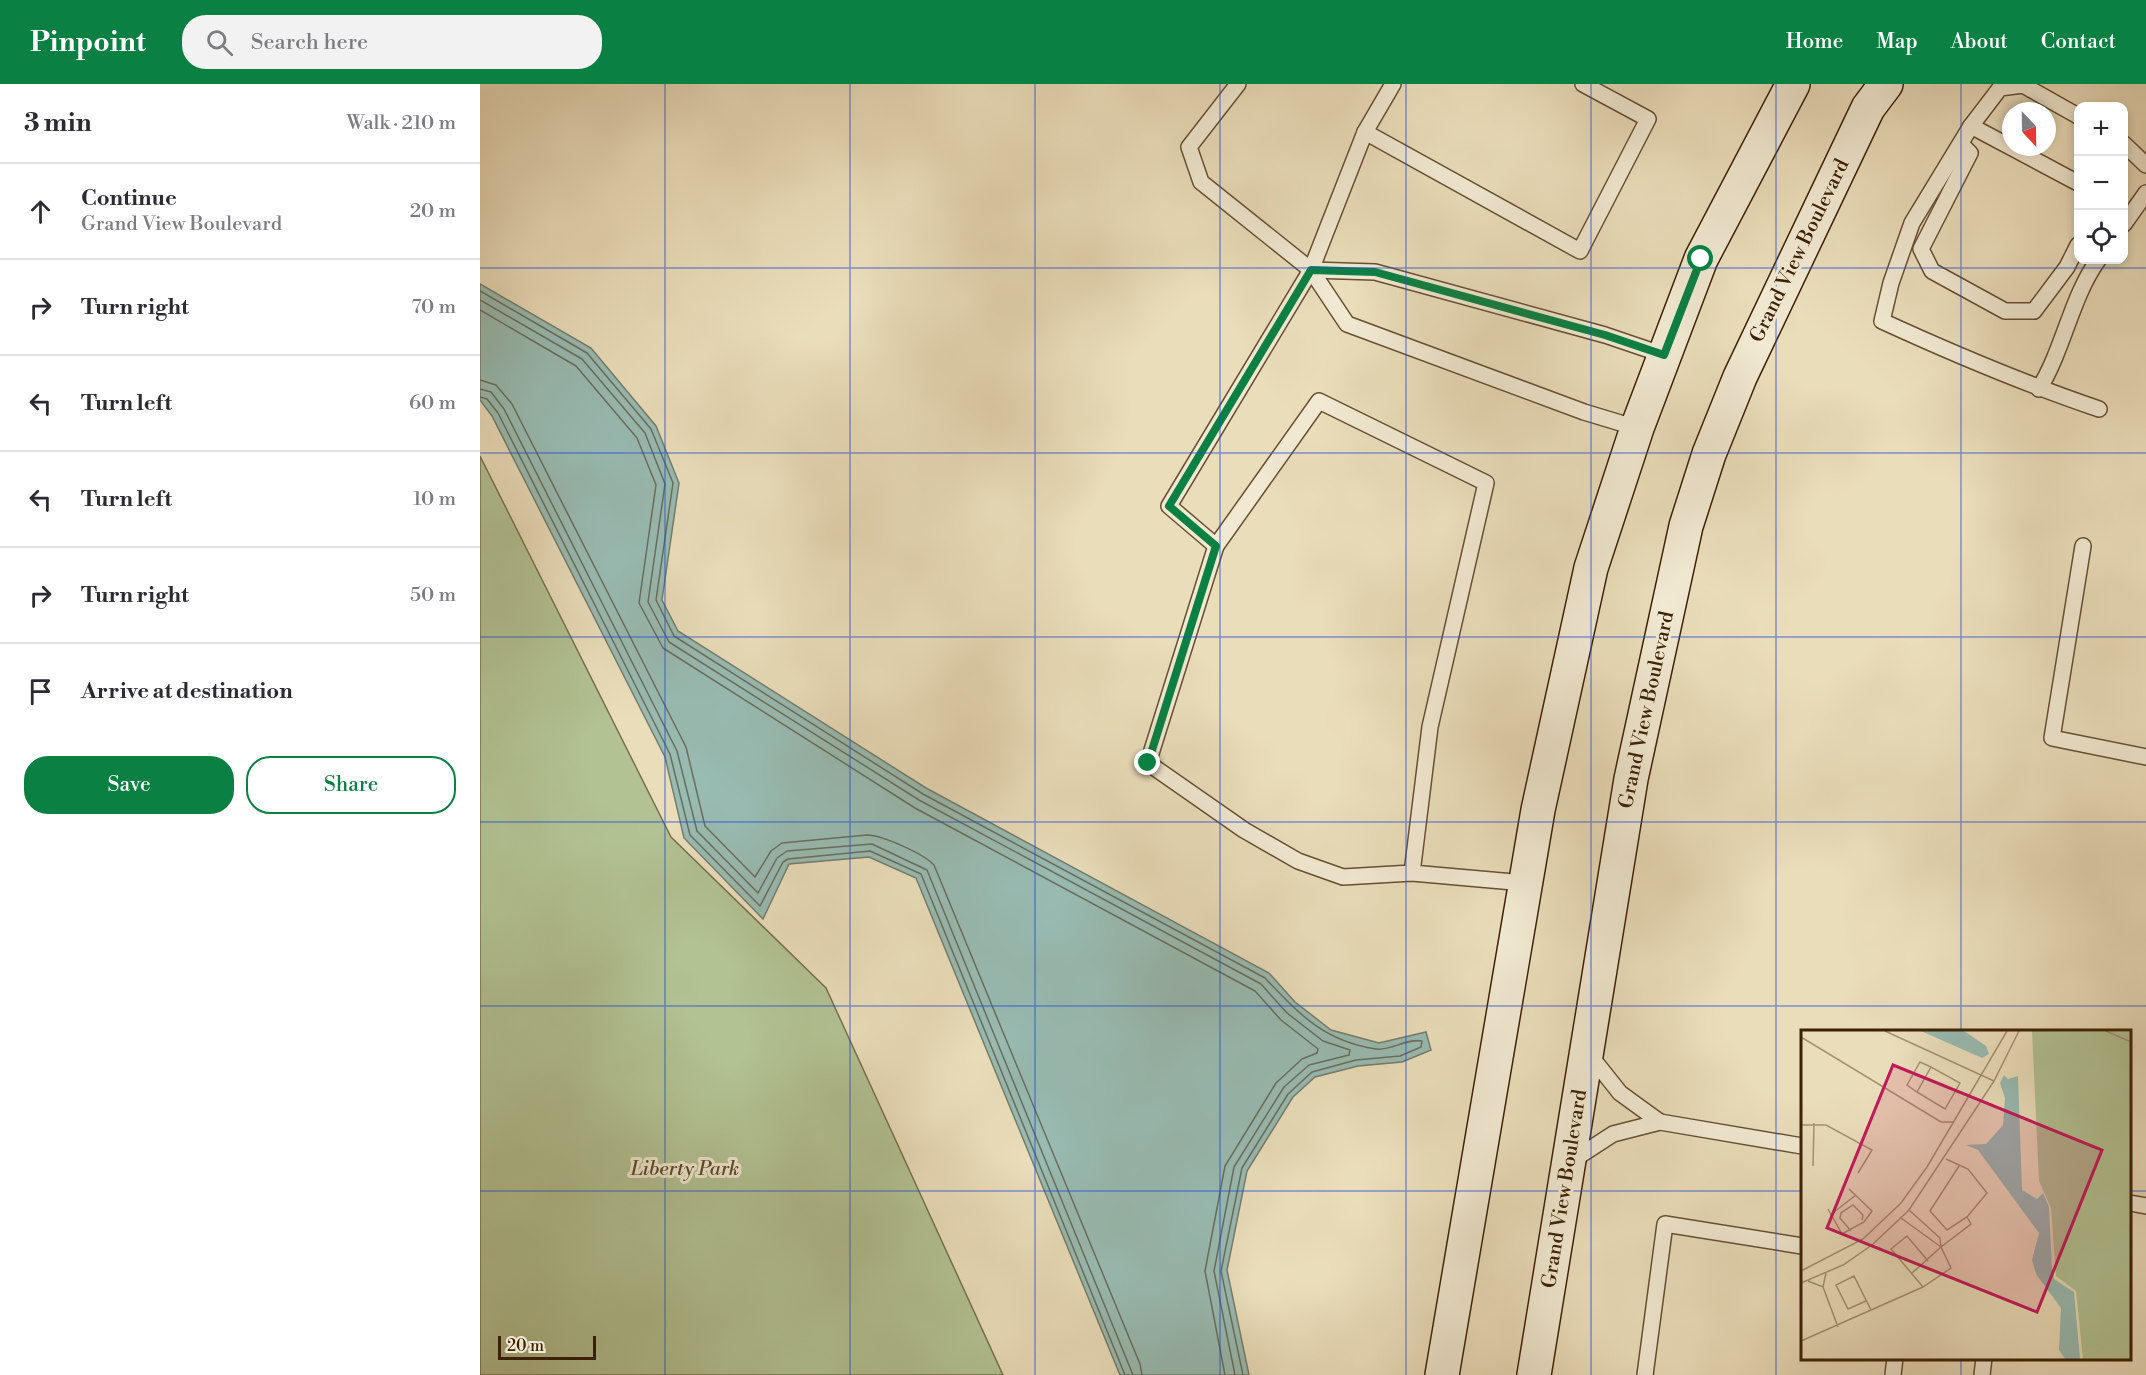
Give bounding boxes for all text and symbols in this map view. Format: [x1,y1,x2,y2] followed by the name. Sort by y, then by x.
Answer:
[182,15,602,69] search box
[30,25,146,60] text: Pinpoint
[203,26,236,59] icon: search
[251,29,368,56] text: Search here
[1786,29,1843,55] text: Home
[1876,29,1918,55] text: Map
[1951,29,2008,55] text: About
[2041,29,2116,55] text: Contact
[2002,102,2056,156] north arrow
[2074,102,2128,264] map controls
[2074,102,2128,156] button: +
[24,107,92,139] text: 3 min
[347,111,456,136] text: Walk · 210 m
[1745,155,1856,347] street label: Grand View Boulevard
[2074,156,2128,210] button: −
[81,185,177,212] text: Continue
[24,195,57,228] icon: ahead
[410,199,456,224] text: 20 m
[2074,210,2128,264] button: locate
[81,212,282,237] text: Grand View Boulevard
[1687,245,1713,271] route start
[24,291,57,324] icon: right
[81,294,189,321] text: Turn right
[412,295,456,320] text: 70 m
[24,387,57,420] icon: left
[81,390,172,417] text: Turn left
[409,391,456,416] text: 60 m
[24,483,57,516] icon: left
[81,486,172,513] text: Turn left
[413,487,456,512] text: 10 m
[24,579,57,612] icon: right
[81,582,189,609] text: Turn right
[410,583,456,608] text: 50 m
[1614,608,1680,811] street label: Grand View Boulevard
[24,675,57,708] icon: arrive
[81,678,293,705] text: Arrive at destination
[1134,749,1160,775] route end
[24,756,234,814] button: Save
[246,756,456,814] button: Share
[1801,1030,2131,1360] inset map
[1537,1087,1593,1290] street label: Grand View Boulevard
[630,1157,739,1182] park label: Liberty Park
[498,1333,596,1360] scale bar
[507,1336,544,1356] text: 20 m

